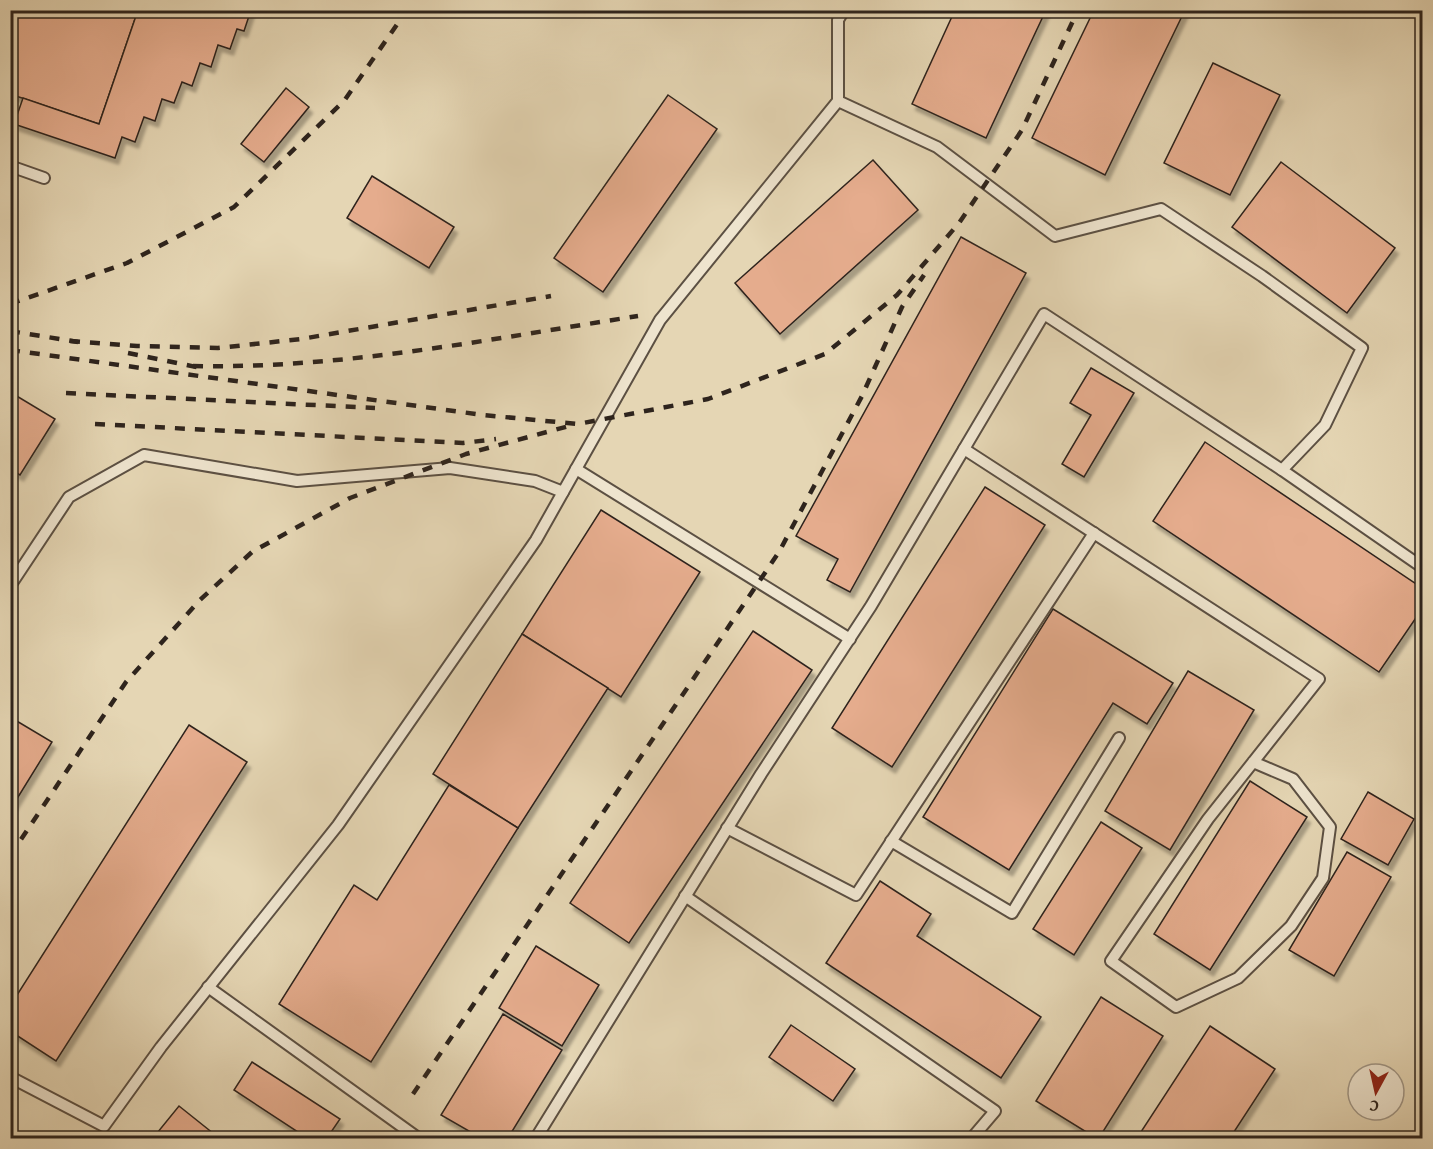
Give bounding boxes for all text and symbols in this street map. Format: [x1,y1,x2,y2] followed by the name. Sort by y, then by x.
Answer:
[1346,1062,1406,1122] north arrow
[1368,1094,1380,1119] text: С

